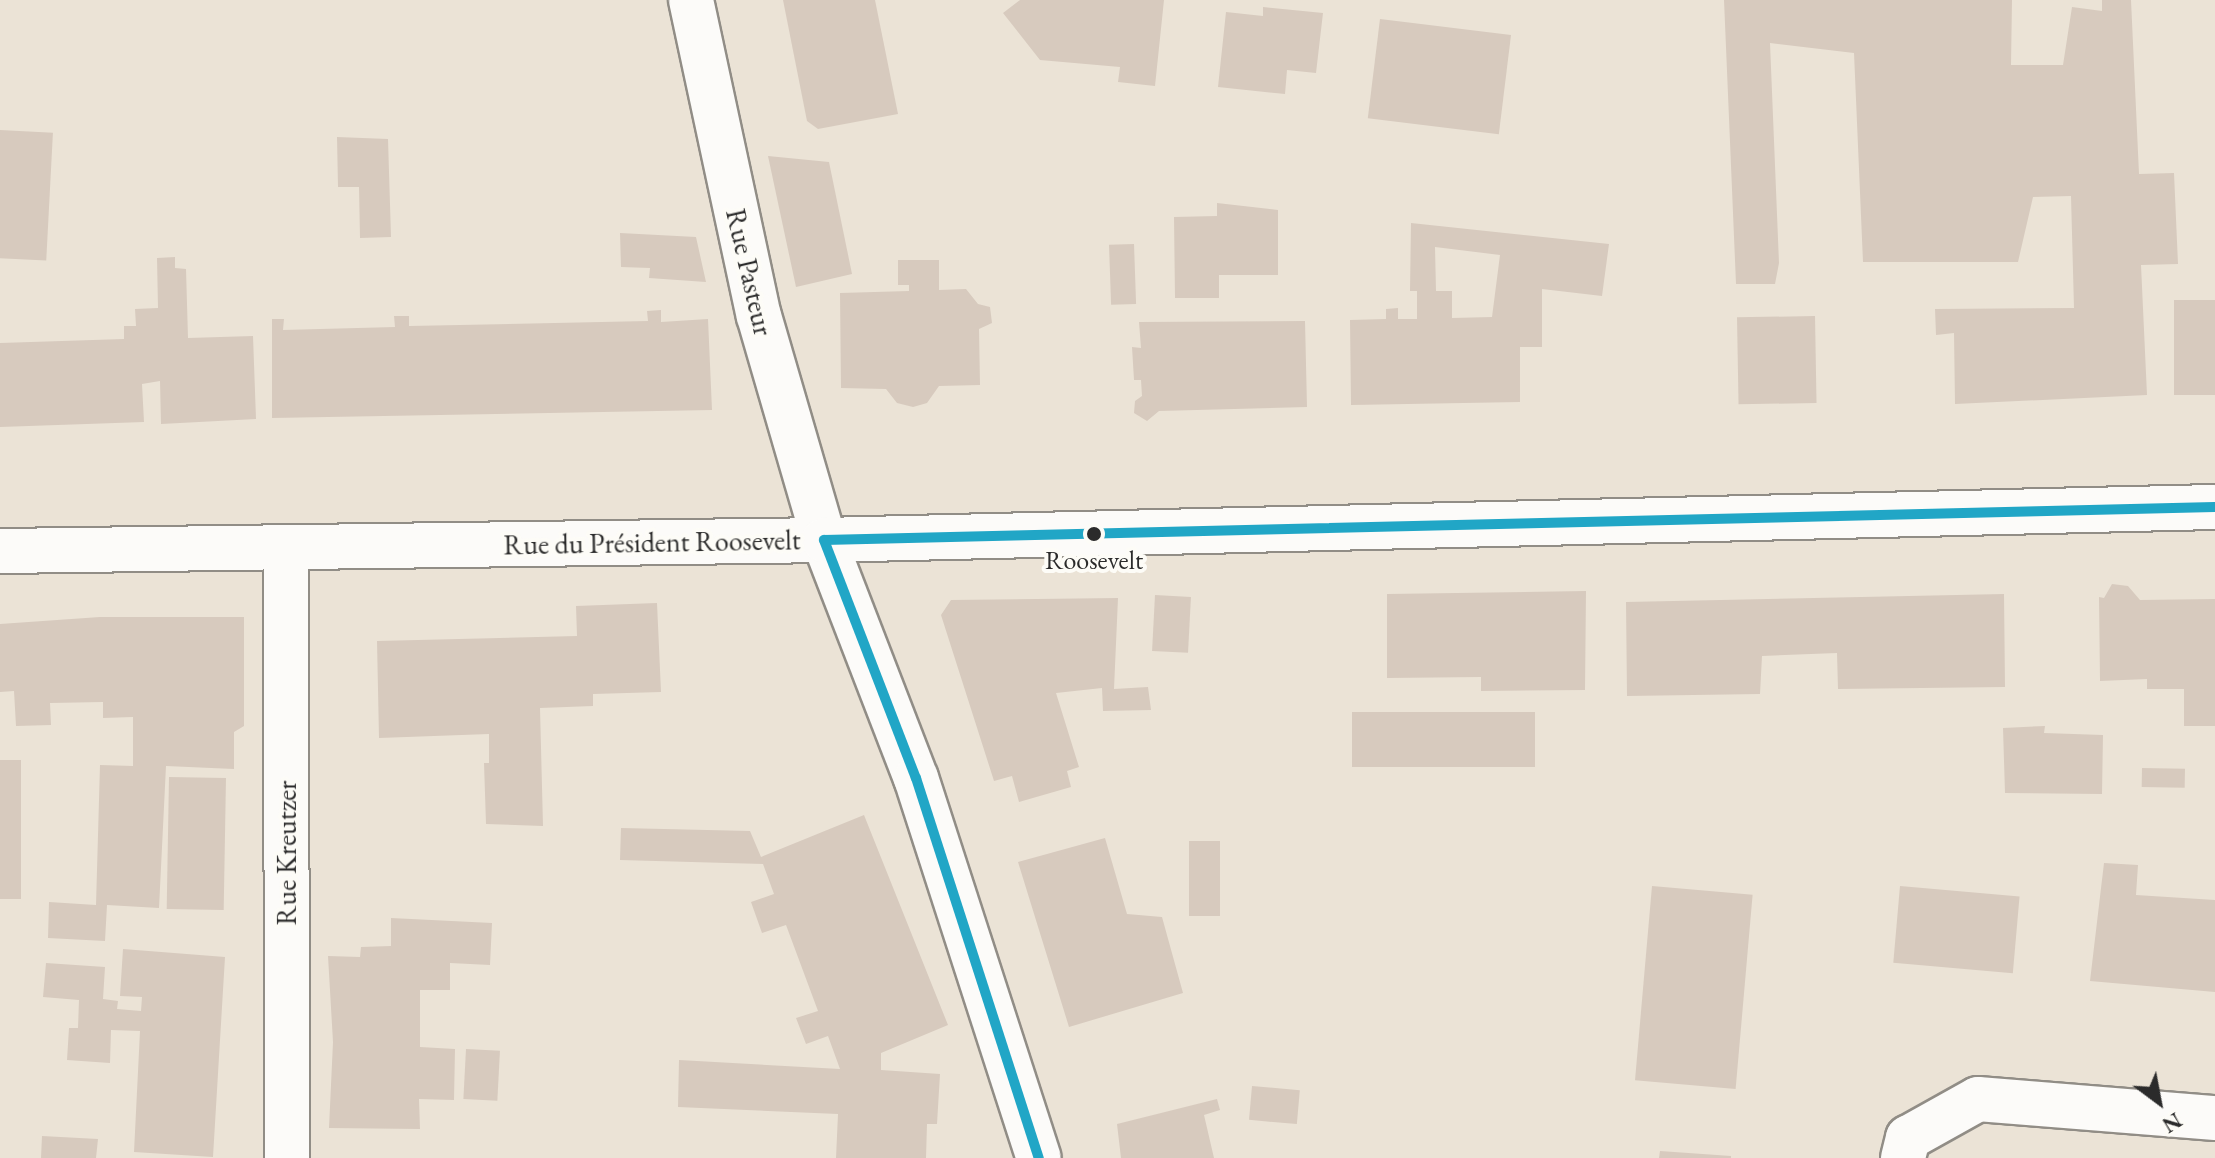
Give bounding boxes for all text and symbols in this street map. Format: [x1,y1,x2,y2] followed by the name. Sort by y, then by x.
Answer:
[719,205,781,339] street label: Rue Pasteur
[503,523,801,561] street label: Rue du Président Roosevelt
[1086,526,1102,542] marker: Roosevelt
[1045,545,1143,577] place label: Roosevelt
[269,781,303,925] street label: Rue Kreutzer
[2119,1062,2199,1142] north arrow
[2157,1106,2187,1140] text: N

